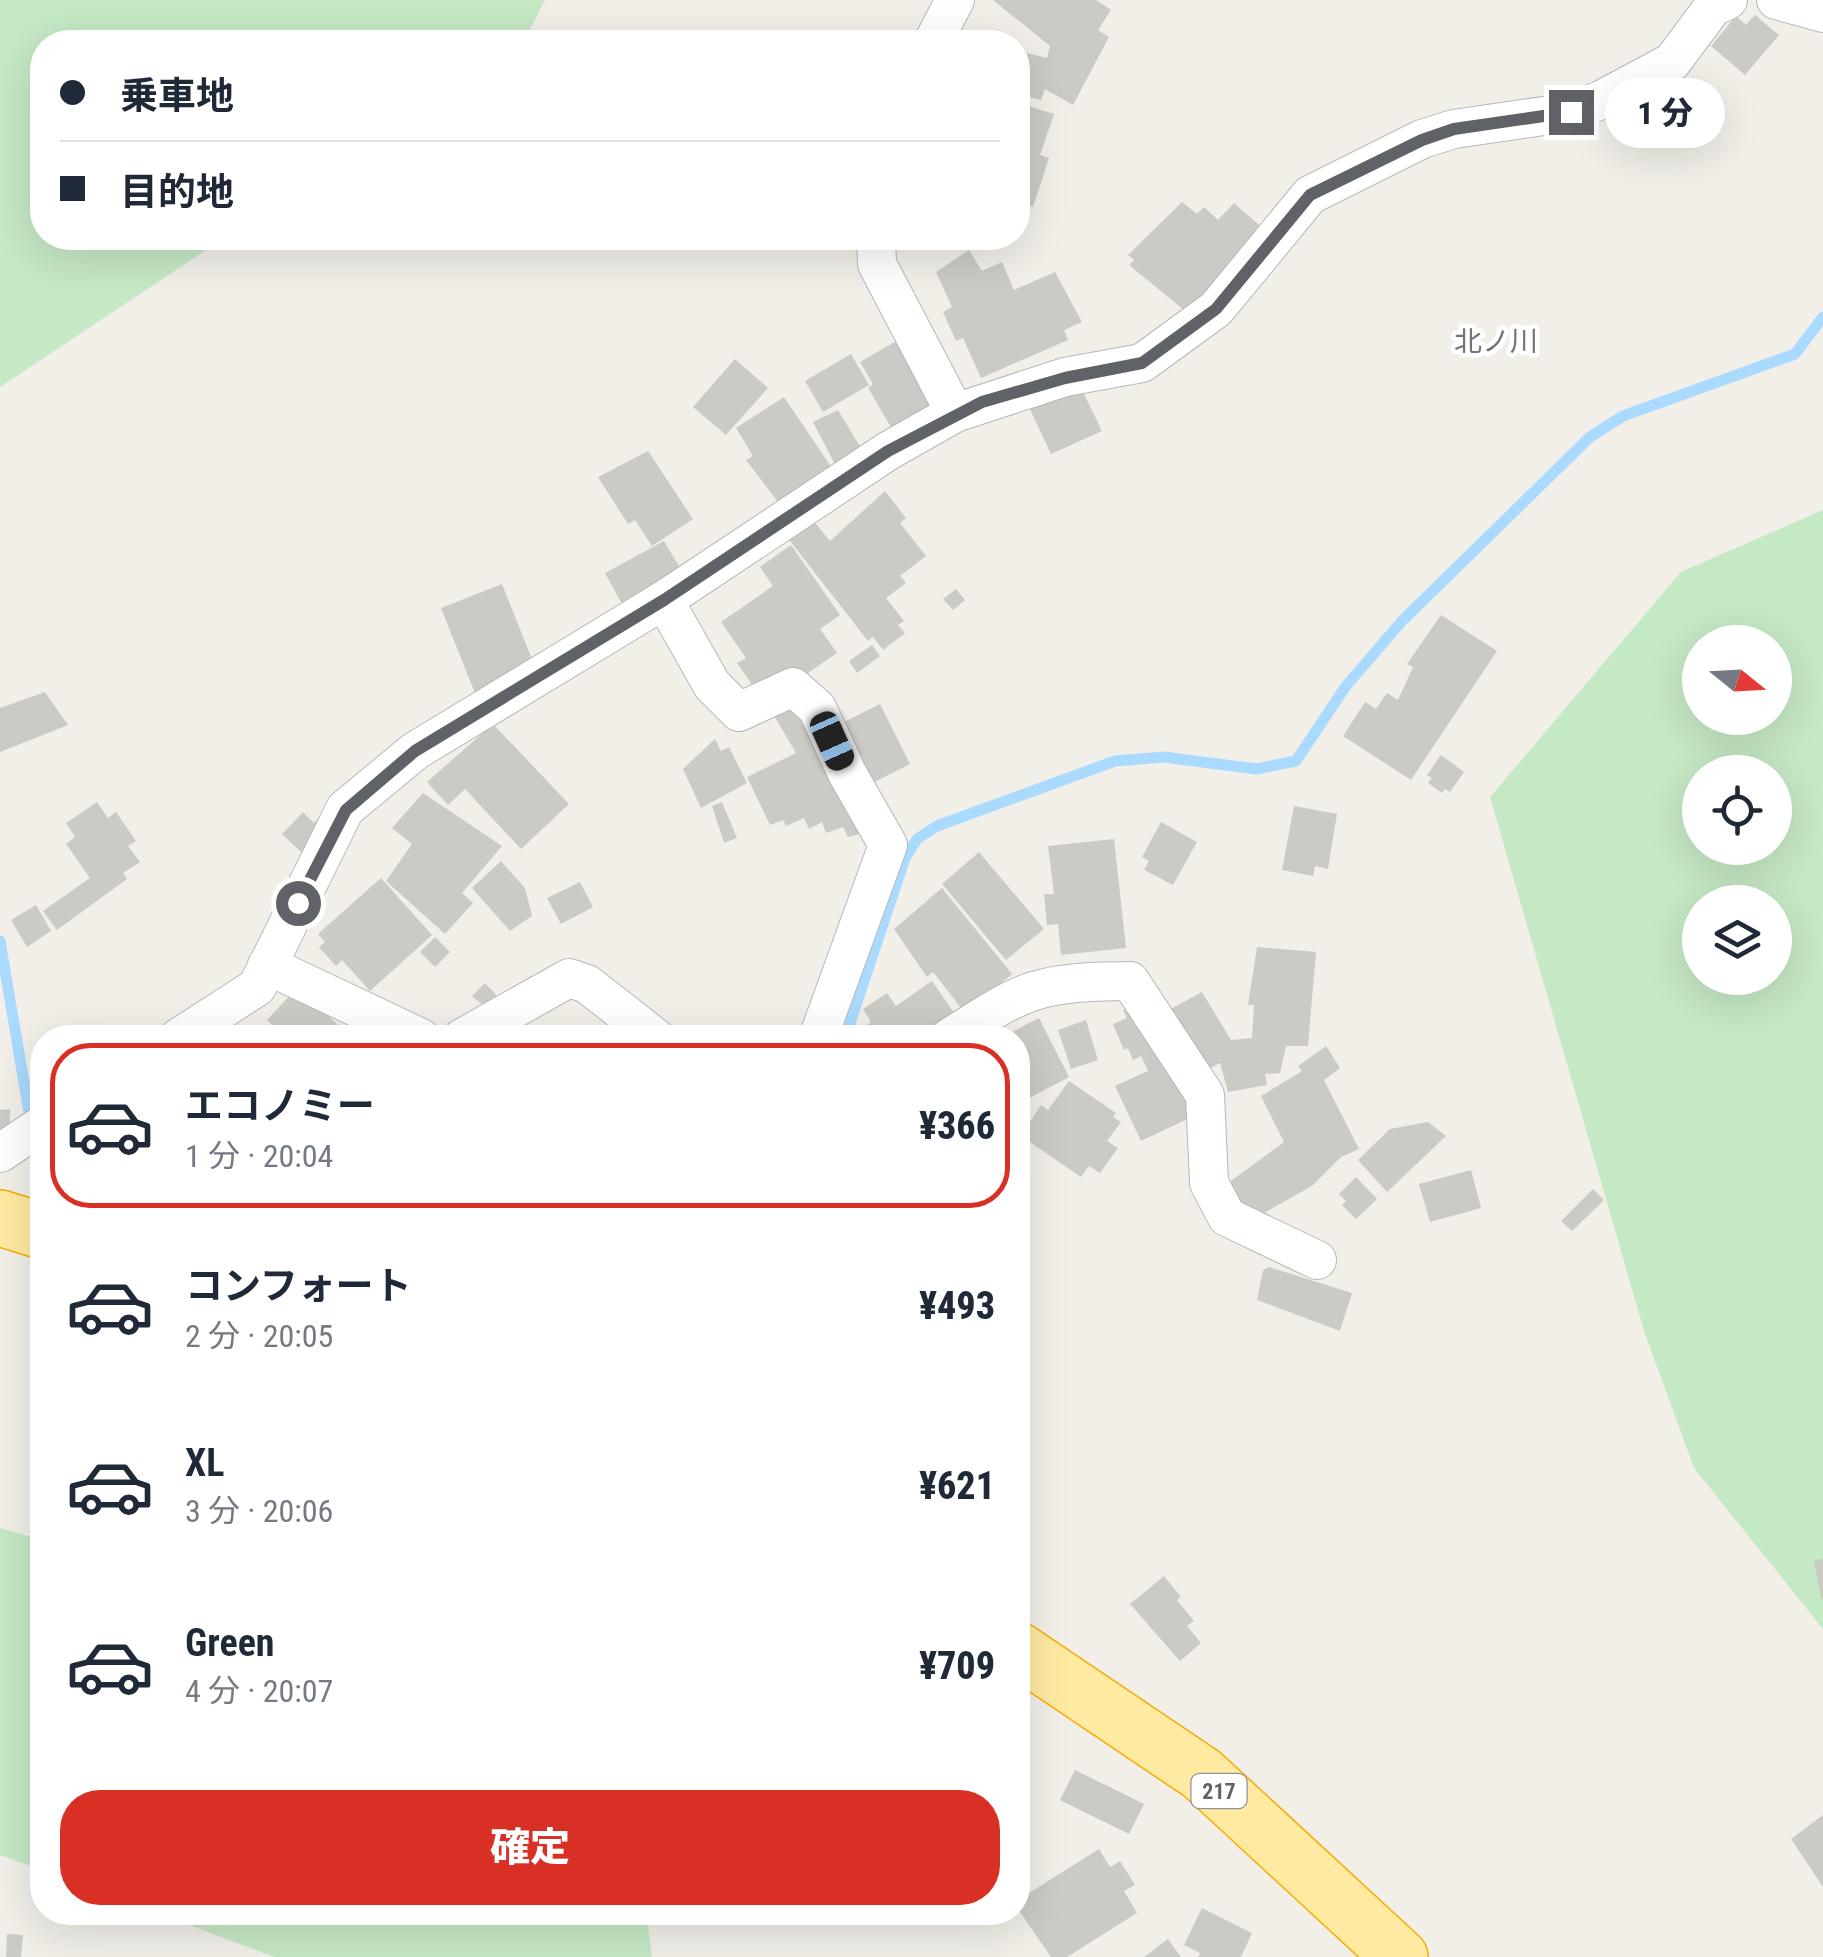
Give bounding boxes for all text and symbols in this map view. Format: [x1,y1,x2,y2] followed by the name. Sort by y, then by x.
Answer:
[120,74,234,118] text: 乗車地
[1606,77,1726,147] callout: 1 分
[1549,90,1594,135] route end
[1637,94,1693,132] text: 1 分
[120,170,234,214] text: 目的地
[1454,325,1538,358] district label: 北ノ川
[1682,625,1792,735] north arrow
[1682,625,1792,995] map controls
[806,707,858,775] car
[1682,755,1792,865] button: locate
[276,881,321,926] route start
[1682,885,1792,995] button: layers
[65,1081,155,1171] icon: car
[185,1084,375,1128] text: エコノミー
[919,1104,995,1148] text: ¥366
[185,1137,333,1175] text: 1 分 · 20:04
[65,1261,155,1351] icon: car
[185,1264,412,1308] text: コンフォート
[919,1284,995,1328] text: ¥493
[185,1317,333,1355] text: 2 分 · 20:05
[65,1441,155,1531] icon: car
[185,1441,224,1485] text: XL
[919,1464,995,1508] text: ¥621
[185,1492,333,1530] text: 3 分 · 20:06
[65,1621,155,1711] icon: car
[185,1621,275,1665] text: Green
[919,1644,995,1688] text: ¥709
[185,1672,333,1710] text: 4 分 · 20:07
[1192,1774,1246,1808] road number: 217
[60,1790,1000,1905] button: 確定

